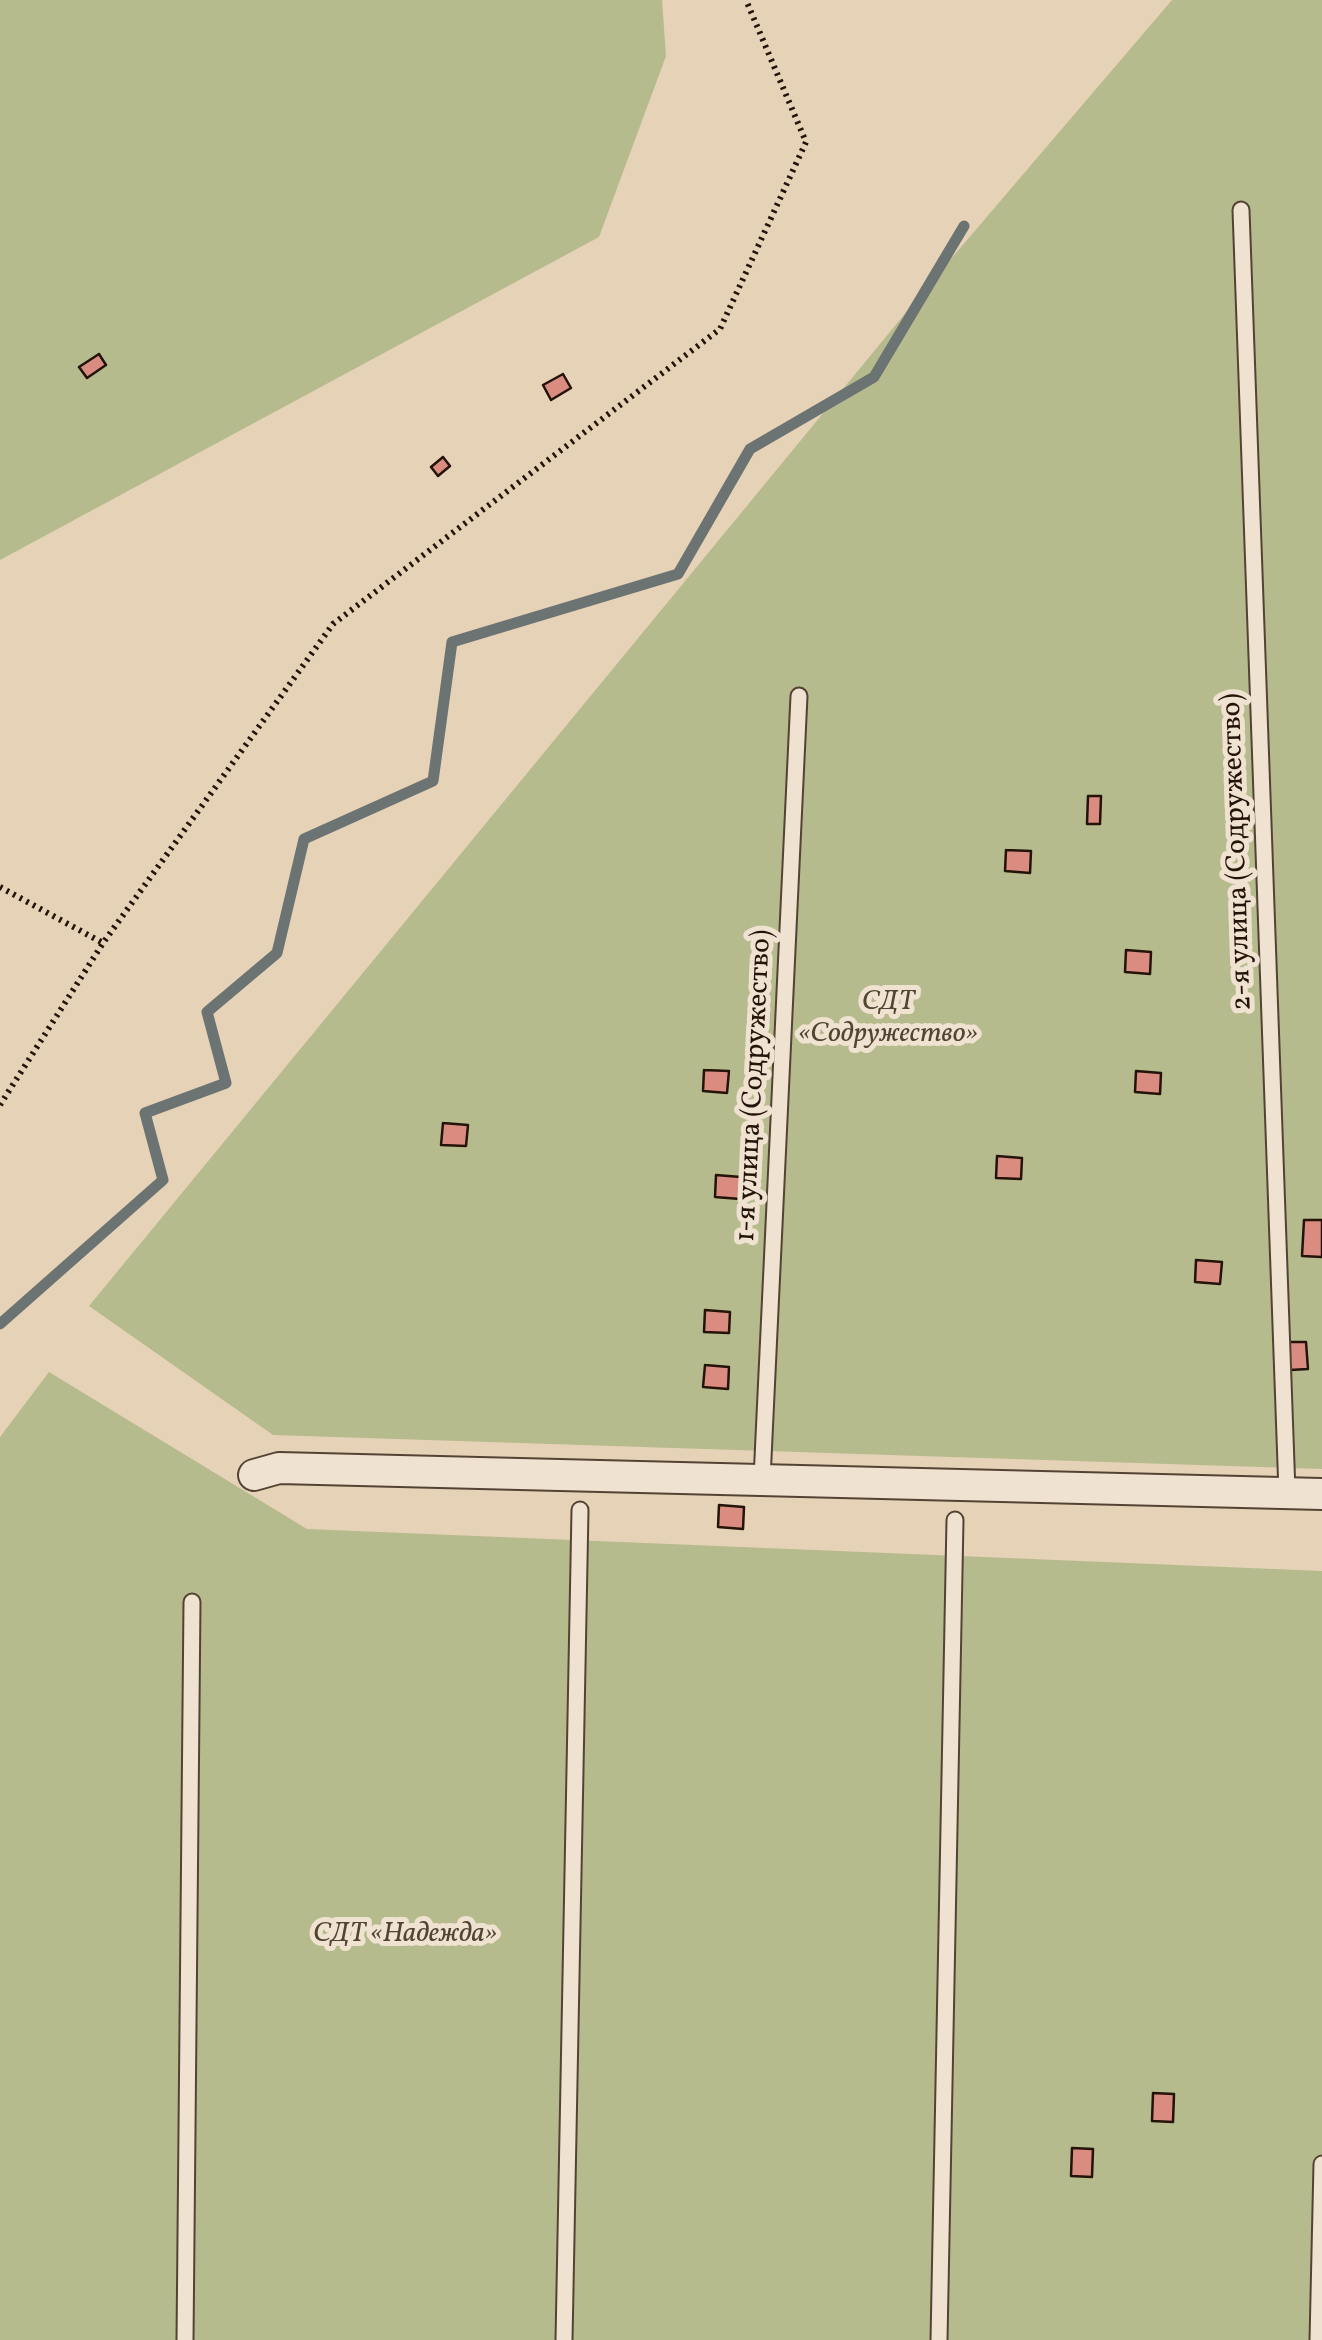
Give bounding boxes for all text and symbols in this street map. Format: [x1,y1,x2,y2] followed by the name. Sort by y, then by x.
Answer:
[1217,693,1261,1011] street label: 2-я улица (Содружество)
[731,929,781,1243] street label: 1-я улица (Содружество)
[798,987,978,1053] park label: СДТ «Содружество»
[313,1919,497,1953] park label: СДТ «Надежда»

